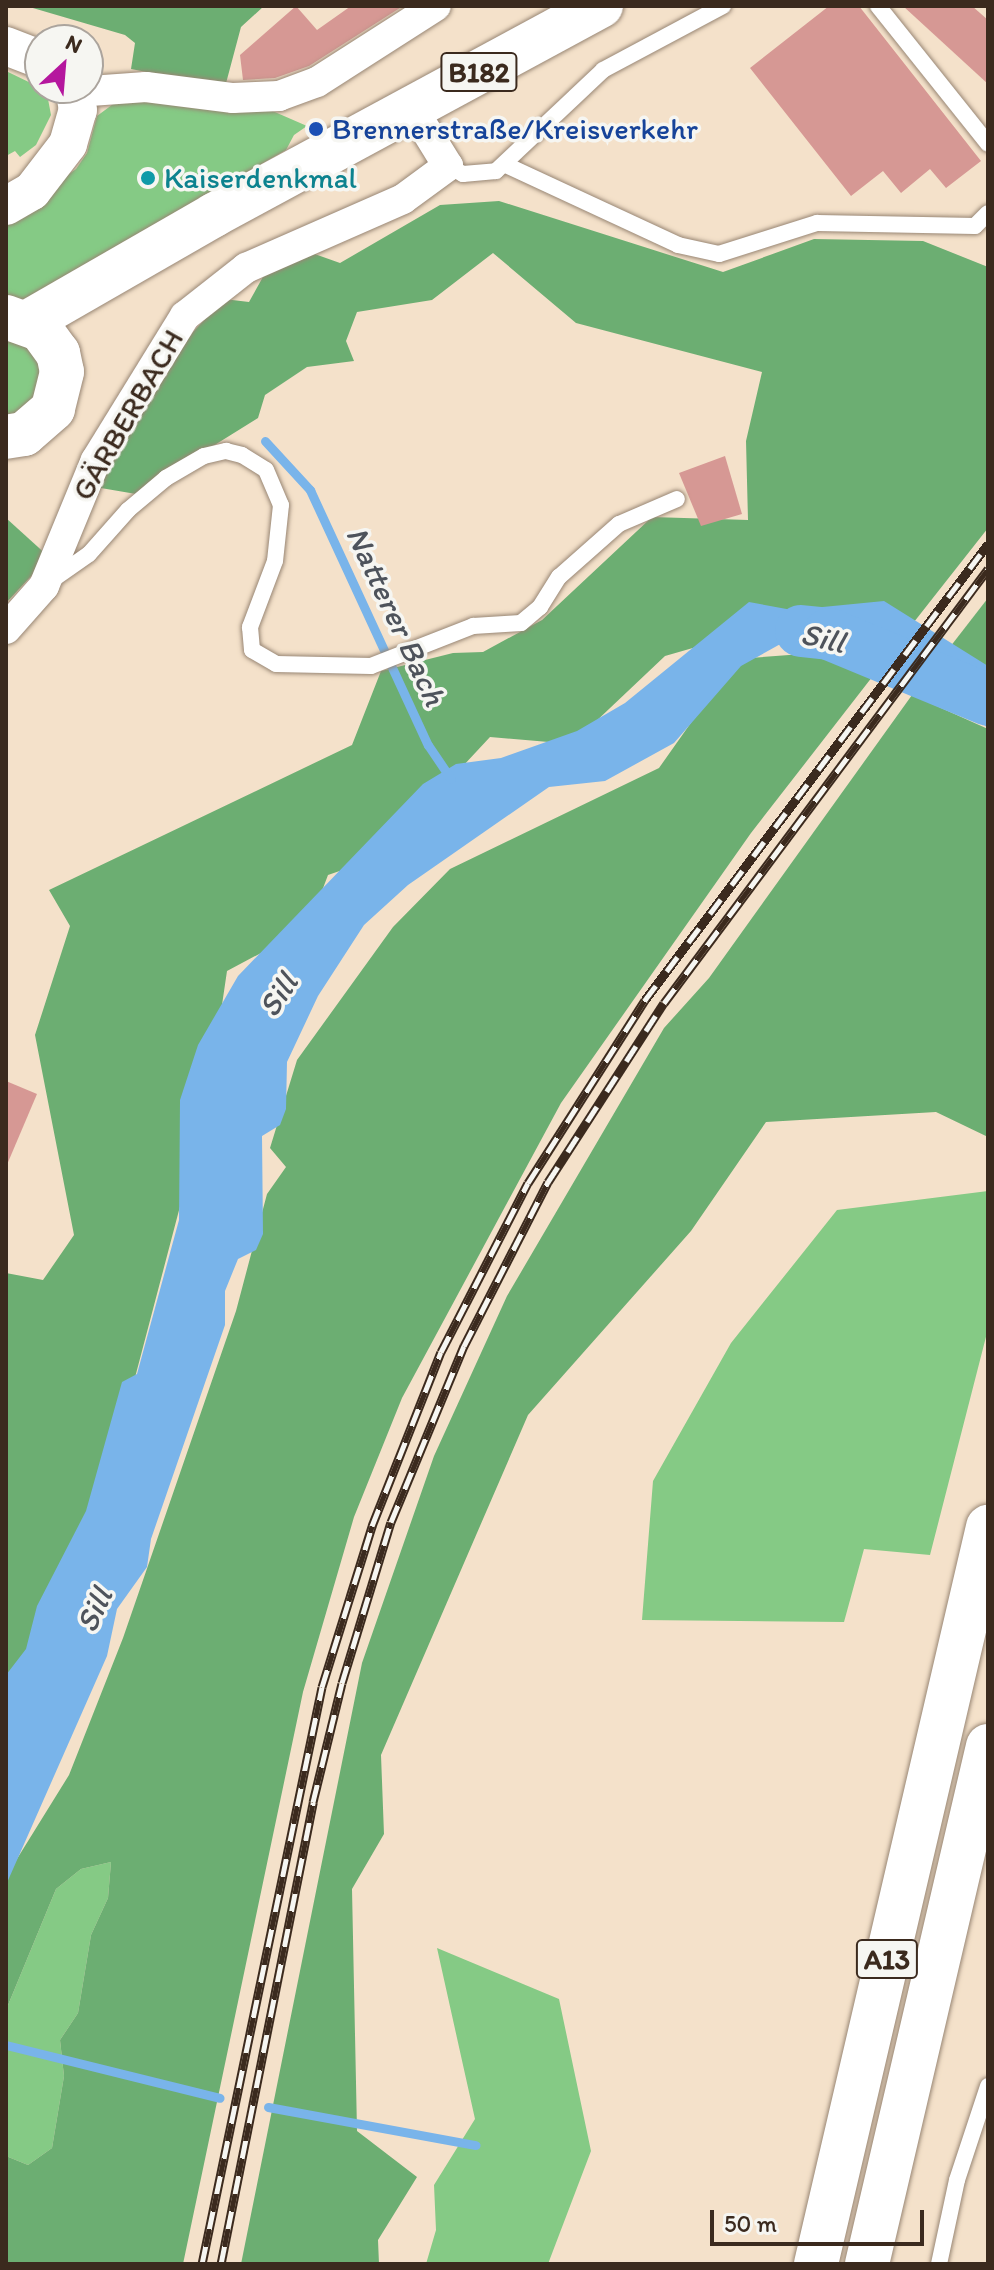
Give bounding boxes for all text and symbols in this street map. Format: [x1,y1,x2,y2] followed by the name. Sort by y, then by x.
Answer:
[24,24,104,104] north arrow
[61,28,86,59] text: N
[439,48,519,96] road number: B182
[332,111,698,147] place label: Brennerstraße/Kreisverkehr
[307,120,325,138] marker: Brennerstraße/Kreisverkehr
[164,160,357,196] place label: Kaiserdenkmal
[139,169,157,187] marker: Kaiserdenkmal
[65,323,191,507] street label: GÄRBERBACH
[338,521,454,711] water label: Natterer Bach
[797,614,849,662] water label: Sill
[250,966,306,1024] water label: Sill
[67,1582,121,1638] water label: Sill
[855,1935,919,1983] road number: A13
[714,2194,928,2244] scale bar
[724,2209,777,2238] text: 50 m

